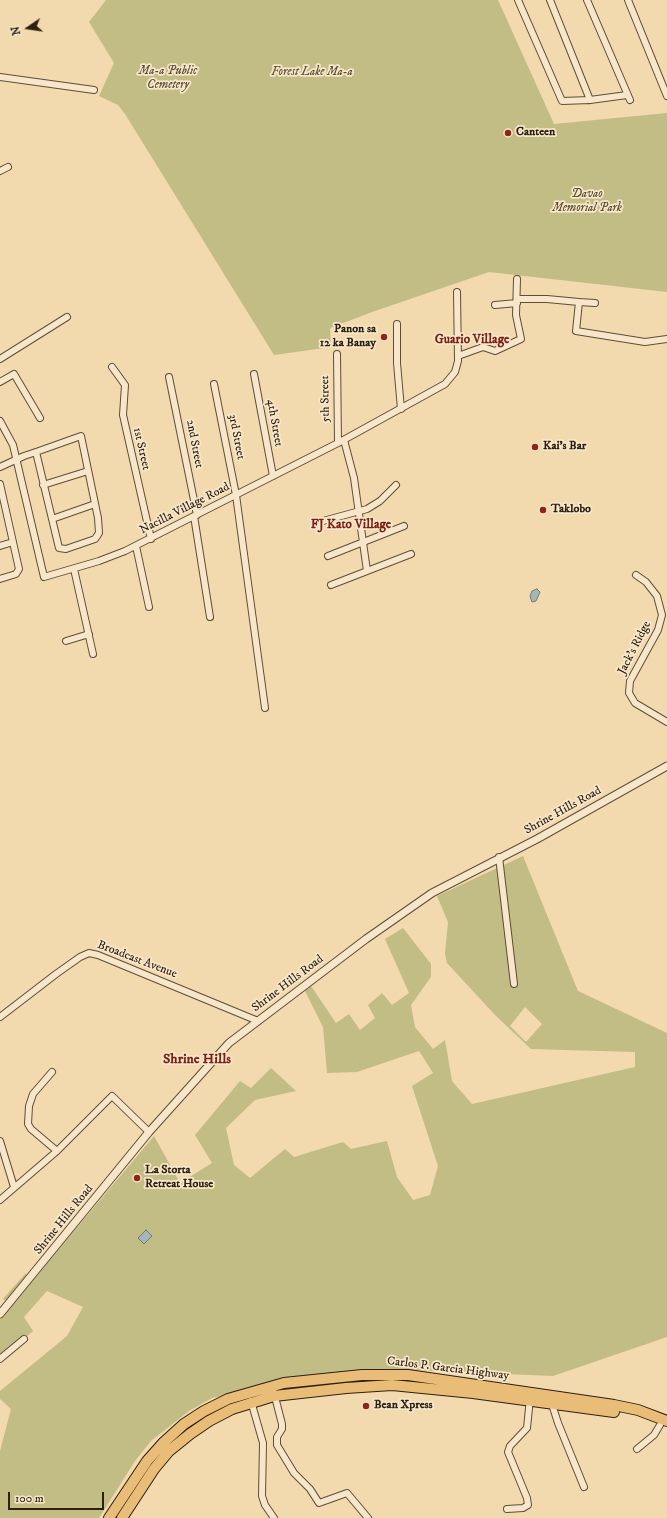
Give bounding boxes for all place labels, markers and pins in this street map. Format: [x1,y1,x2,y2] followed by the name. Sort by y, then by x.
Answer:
[516,126,555,140] place label: Canteen
[503,128,513,138] marker: Canteen
[320,323,376,351] place label: Panon sa 12 ka Banay
[379,332,389,342] marker: Panon sa 12 ka Banay
[543,440,586,454] place label: Kai's Bar
[530,442,540,452] marker: Kai's Bar
[551,503,591,517] place label: Taklobo
[538,505,548,515] marker: Taklobo
[145,1164,213,1192] place label: La Storta Retreat House
[132,1173,142,1183] marker: La Storta Retreat House
[374,1399,433,1413] place label: Bean Xpress
[361,1401,371,1411] marker: Bean Xpress

